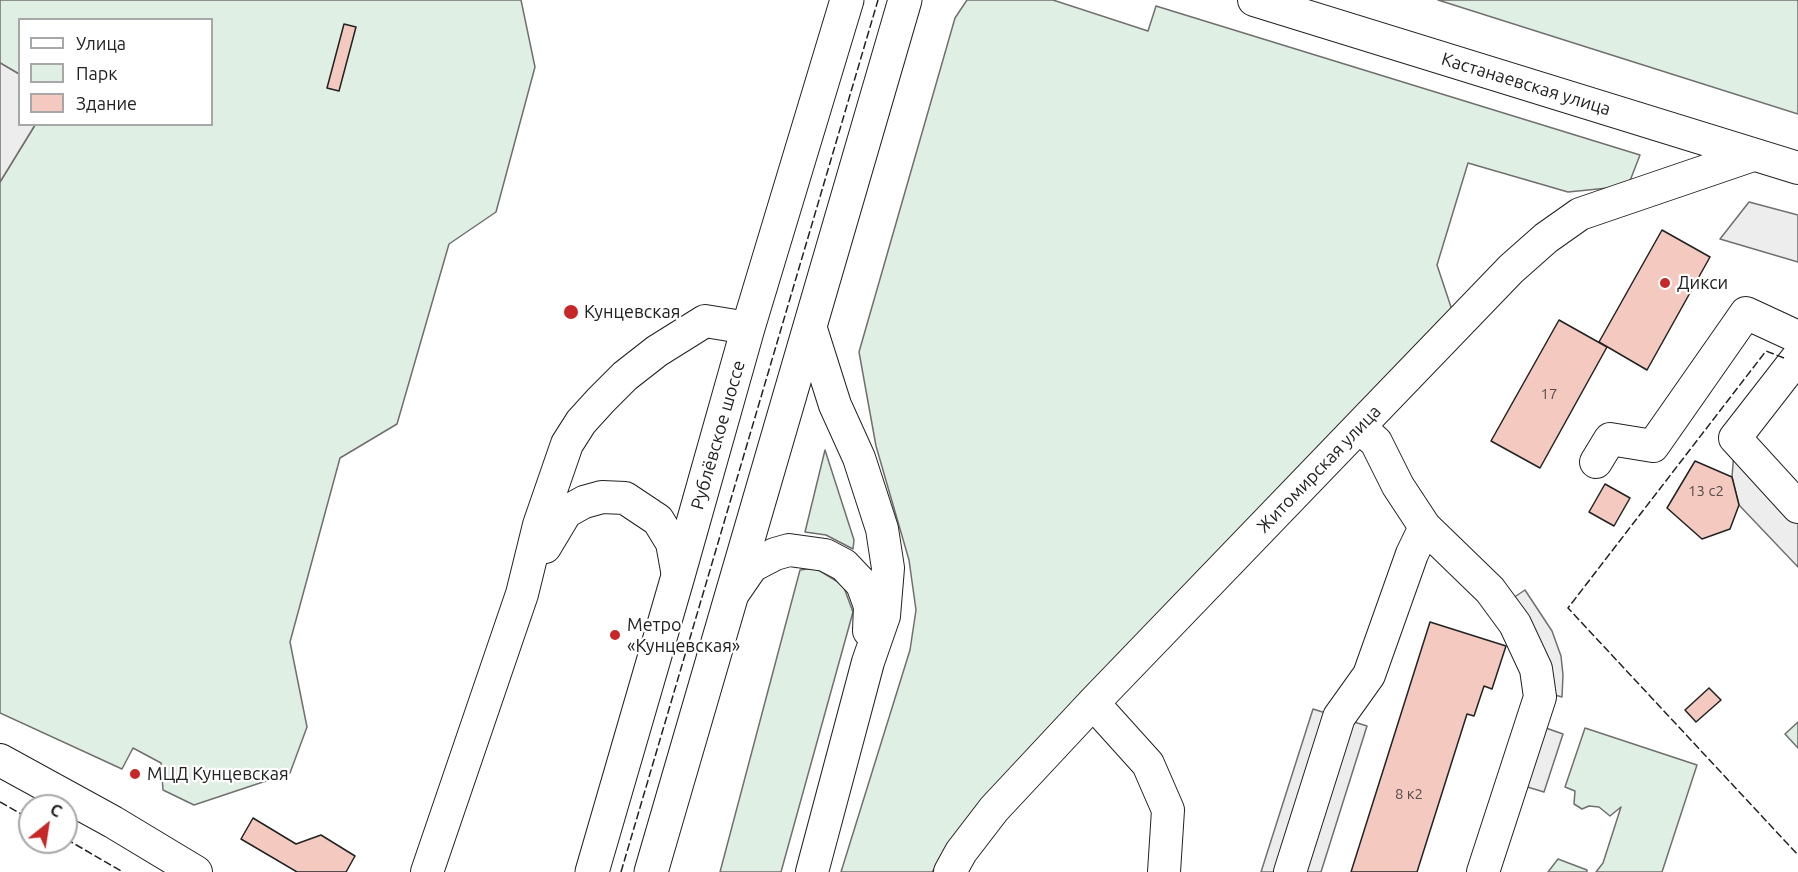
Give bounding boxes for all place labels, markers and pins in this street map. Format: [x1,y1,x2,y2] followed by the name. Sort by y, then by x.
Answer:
[1677,272,1728,294] place label: Дикси
[1658,276,1672,290] marker: Дикси
[584,301,680,323] place label: Кунцевская
[562,303,580,321] marker: Кунцевская
[627,614,740,656] place label: Метро «Кунцевская»
[608,628,622,642] marker: Метро «Кунцевская»
[147,763,289,785] place label: МЦД Кунцевская
[128,767,142,781] marker: МЦД Кунцевская

